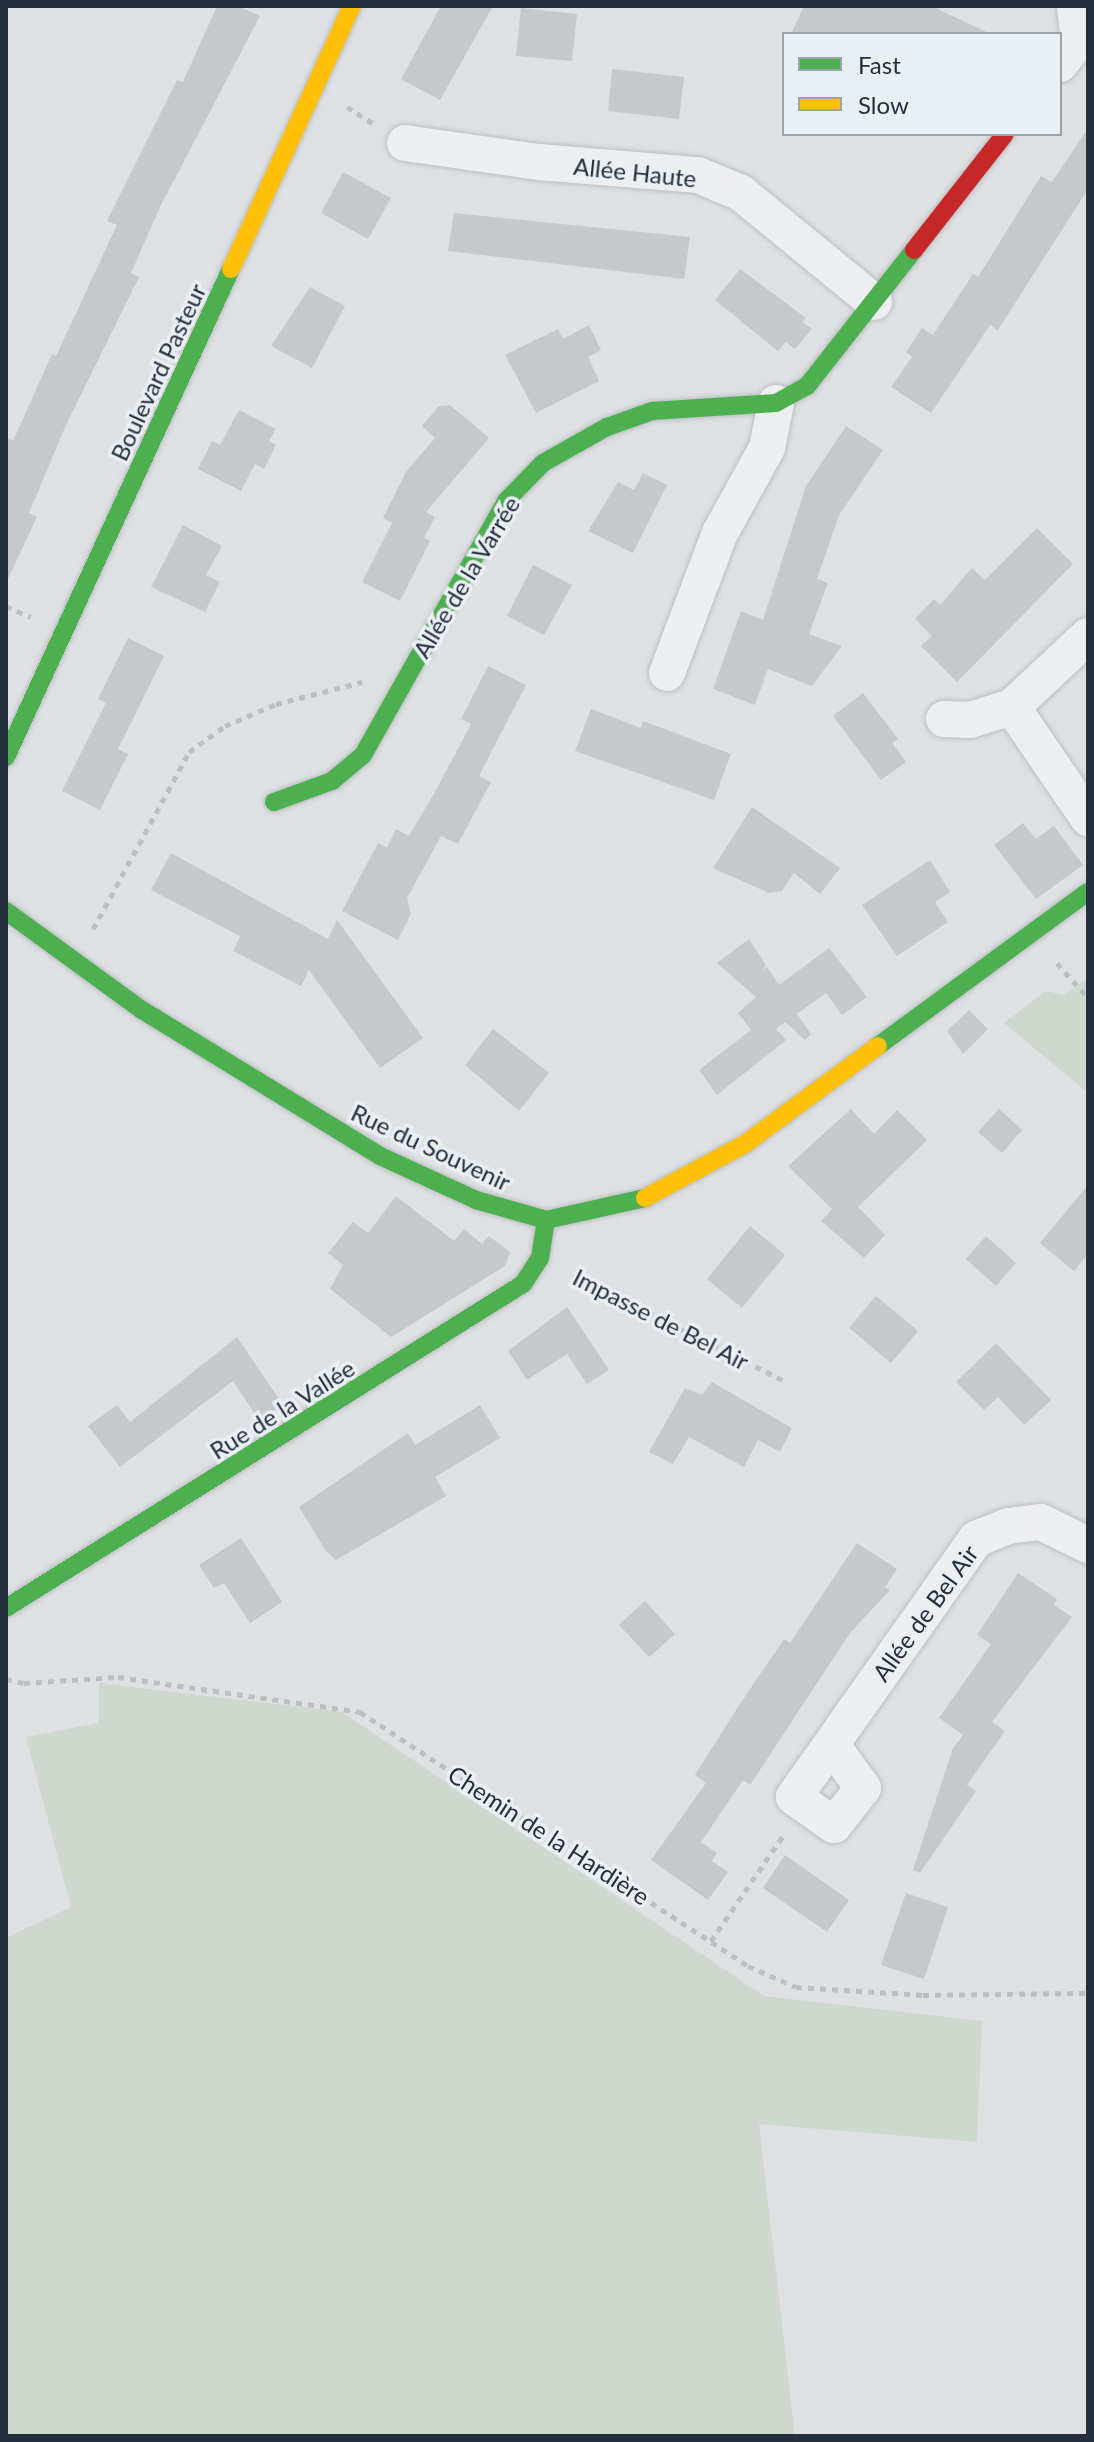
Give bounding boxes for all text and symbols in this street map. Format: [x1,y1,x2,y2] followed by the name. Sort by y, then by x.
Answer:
[782,32,1062,136] legend
[858,50,901,79] text: Fast
[858,90,909,119] text: Slow
[572,151,698,193] street label: Allée Haute
[104,279,212,465] street label: Boulevard Pasteur
[406,491,526,663] street label: Allée de la Varrée
[347,1098,515,1196] street label: Rue du Souvenir
[568,1262,754,1376] street label: Impasse de Bel Air
[204,1353,360,1465] street label: Rue de la Vallée
[866,1539,984,1687] street label: Allée de Bel Air
[443,1759,655,1911] street label: Chemin de la Hardière

